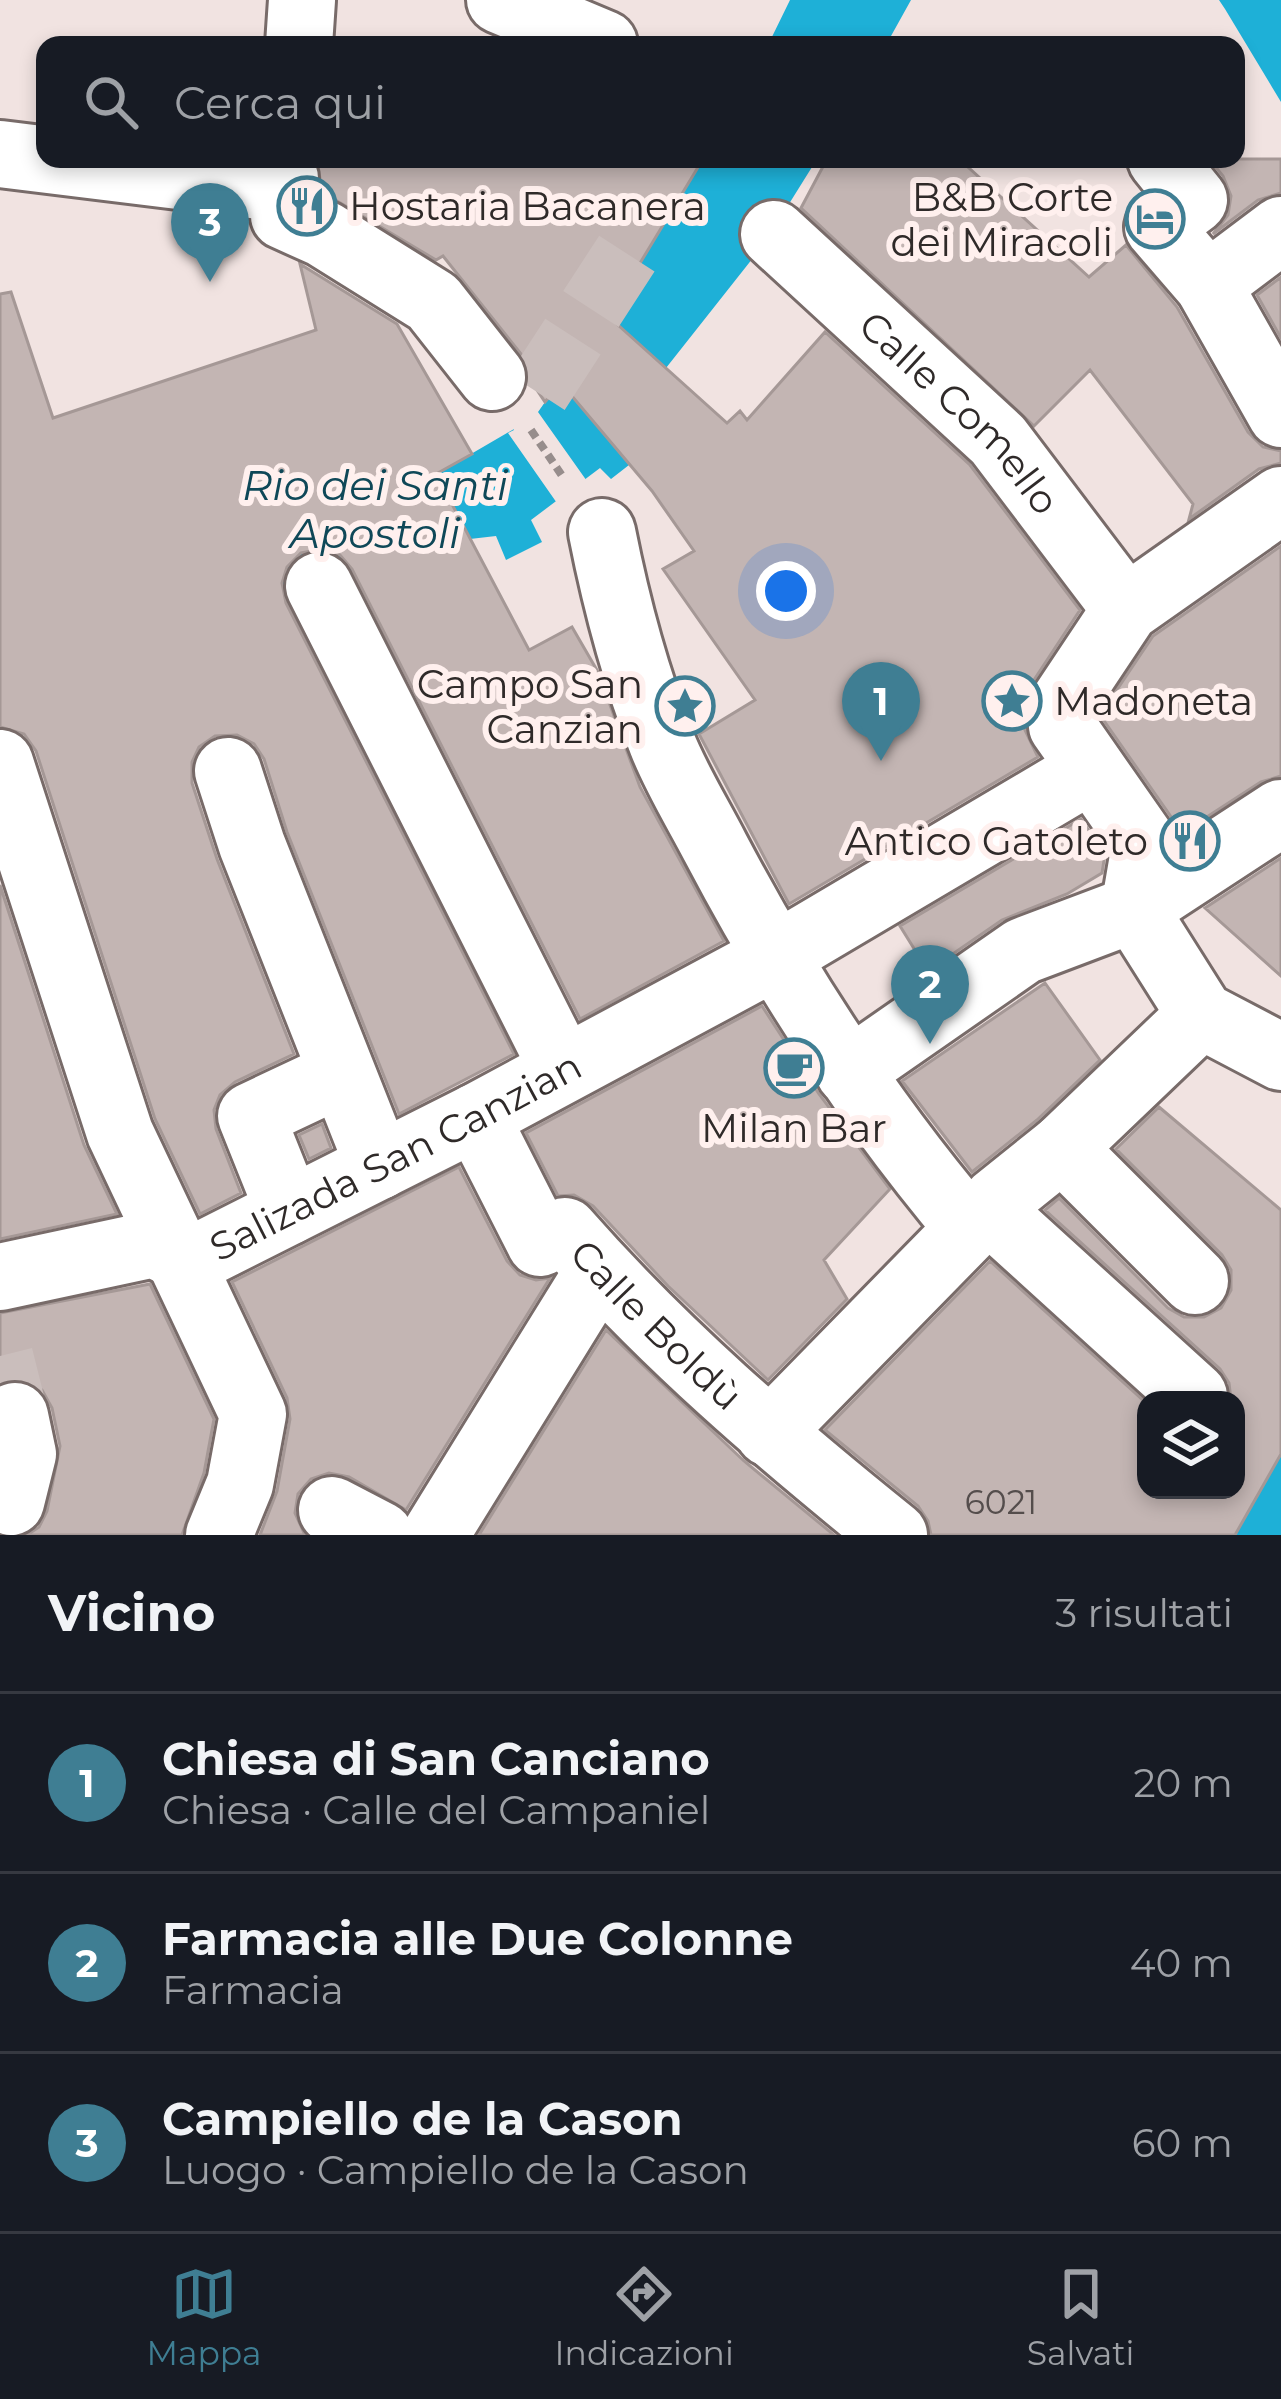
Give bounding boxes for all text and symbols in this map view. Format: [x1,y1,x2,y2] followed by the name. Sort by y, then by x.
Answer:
[36,36,1245,168] search box
[78,69,144,135] icon: search
[174,75,386,130] text: Cerca qui
[890,173,1113,266] place label: B&B Corte dei Miracoli
[276,175,338,237] restaurant icon: Hostaria Bacanera
[349,182,706,230] place label: Hostaria Bacanera
[171,183,249,282] pin: 3
[1124,188,1186,250] hotel icon: B&B Corte dei Miracoli
[849,301,1070,524] street label: Calle Comello
[242,459,509,559] water label: Rio dei Santi Apostoli
[756,561,816,621] your location
[417,660,643,753] place label: Campo San Canzian
[842,662,920,761] pin: 1
[981,670,1043,732] place icon: Madoneta
[654,675,716,737] place icon: Campo San Canzian
[1054,677,1253,725] place label: Madoneta
[1159,810,1221,872] restaurant icon: Antico Gatoleto
[845,817,1148,865] place label: Antico Gatoleto
[891,945,969,1044] pin: 2
[763,1037,825,1099] cafe icon: Milan Bar
[202,1041,589,1271] street label: Salizada San Canzian
[701,1104,887,1152] place label: Milan Bar
[560,1230,752,1420] street label: Calle Boldù
[1137,1391,1245,1499] map controls
[1137,1391,1245,1499] button: layers
[965,1482,1037,1522] house number: 6021
[48,1582,215,1644] text: Vicino
[1055,1589,1233,1637] text: 3 risultati
[162,1731,710,1786] text: Chiesa di San Canciano
[79,1759,95,1807] text: 1
[1134,1759,1233,1807] text: 20 m
[162,1786,710,1834] text: Chiesa · Calle del Campaniel
[162,1911,793,1966] text: Farmacia alle Due Colonne
[75,1939,99,1987] text: 2
[1130,1939,1233,1987] text: 40 m
[162,1966,344,2014] text: Farmacia
[162,2091,683,2146] text: Campiello de la Cason
[75,2119,99,2167] text: 3
[1132,2119,1233,2167] text: 60 m
[162,2146,749,2194] text: Luogo · Campiello de la Cason
[147,2261,262,2373] tab: Mappa
[555,2261,734,2373] tab: Indicazioni
[1027,2261,1134,2373] tab: Salvati

